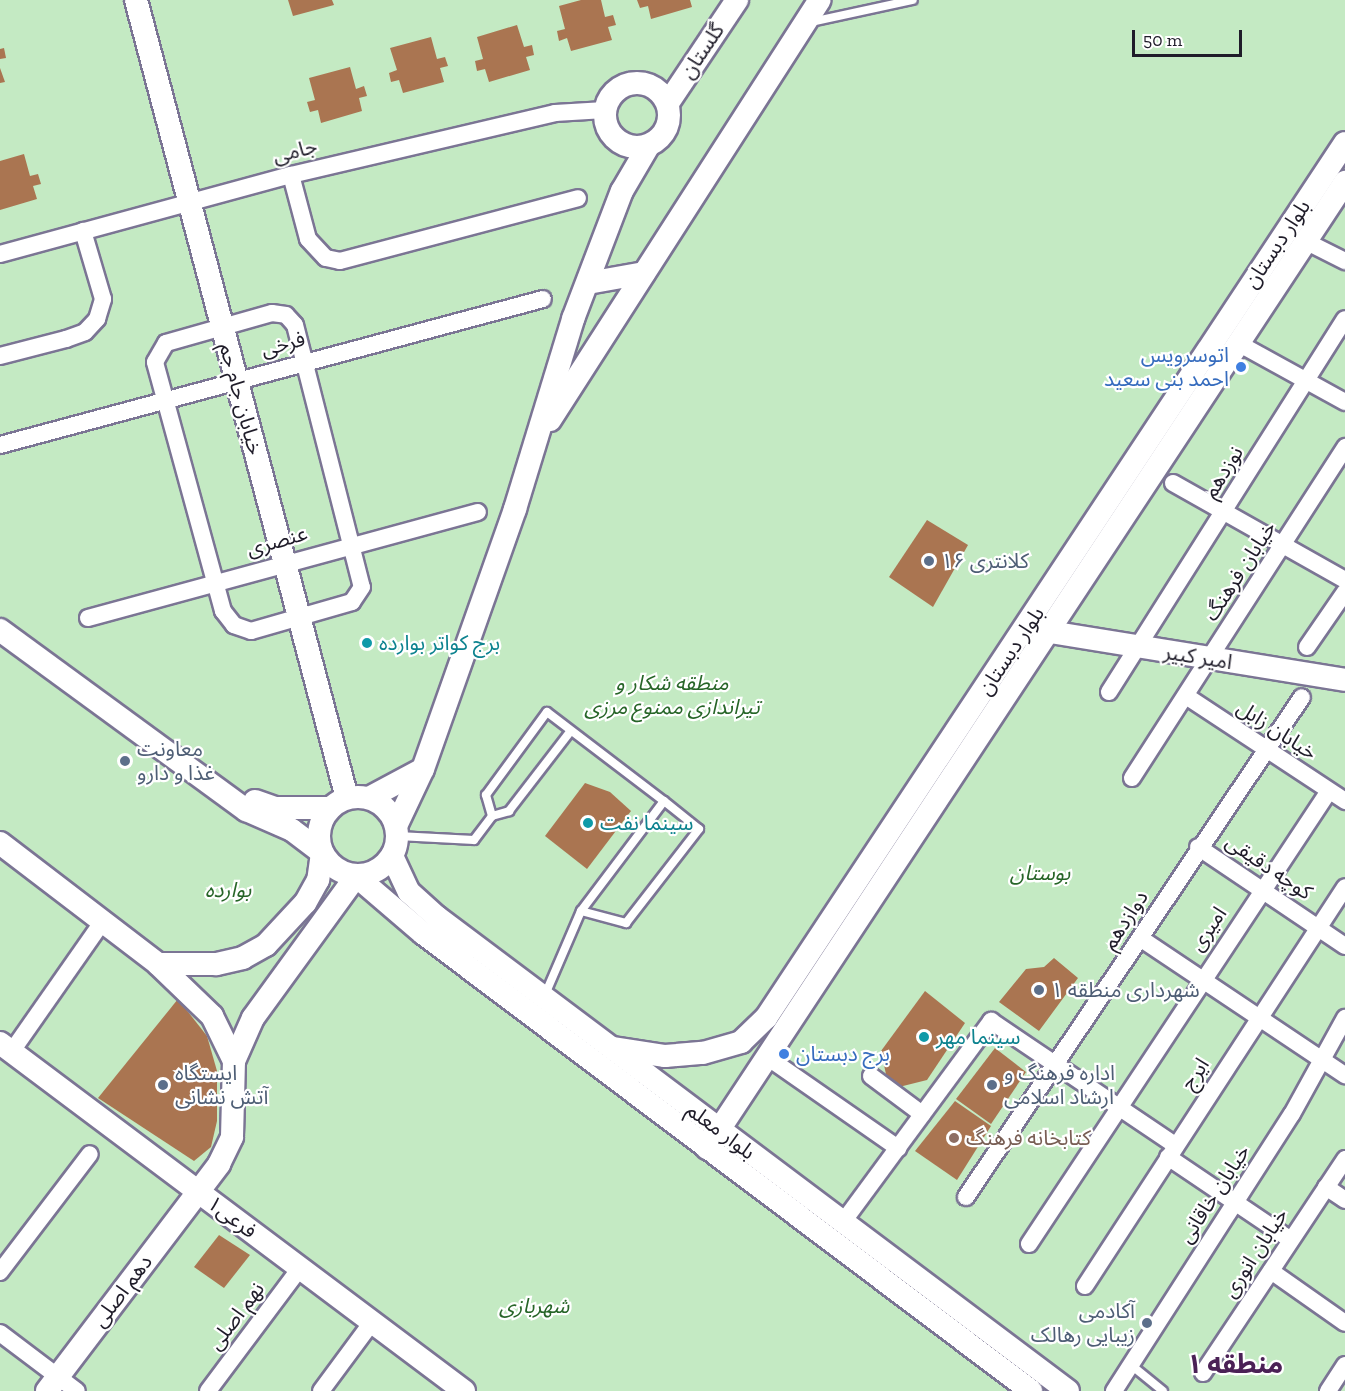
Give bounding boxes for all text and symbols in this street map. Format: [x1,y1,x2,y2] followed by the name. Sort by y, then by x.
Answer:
[1135,18,1244,56] scale bar
[674,19,730,83] street label: گلستان
[1143,29,1182,51] text: 50 m
[270,133,320,169] street label: جامی
[1238,195,1316,293] street label: بلوار دبستان
[258,326,308,362] street label: فرخی
[214,340,268,458] street label: خیابان جام جم
[1104,342,1229,392] place label: اتوسرویس احمد بنی سعید
[1234,360,1248,374] marker: اتوسرویس احمد بنی سعید
[1197,441,1249,503] street label: نوزدهم
[1198,516,1282,626] street label: خیابان فرهنگ
[244,520,310,562] street label: عنصری
[941,548,1029,574] place label: کلانتری ۱۶
[922,554,936,568] marker: کلانتری ۱۶
[972,602,1050,700] street label: بلوار دبستان
[379,630,500,656] place label: برج کواتر بوارده
[360,636,374,650] marker: برج کواتر بوارده
[1162,639,1234,675] street label: امیر کبیر
[584,670,760,720] park label: منطقه شکار و تیراندازی ممنوع مرزی
[1232,695,1322,765] street label: خیابان زابل
[137,736,215,786] place label: معاونت غذا و دارو
[118,754,132,768] marker: معاونت غذا و دارو
[600,810,694,836] place label: سینما نفت
[581,816,595,830] marker: سینما نفت
[1221,829,1317,905] street label: کوچه دقیقی
[1010,860,1070,886] park label: بوستان
[205,877,251,903] park label: بوارده
[1097,886,1153,954] street label: دوازدهم
[1184,902,1232,956] street label: امیری
[1051,977,1200,1003] place label: شهرداری منطقه ۱
[1032,983,1046,997] marker: شهرداری منطقه ۱
[936,1024,1021,1050] place label: سینما مهر
[917,1030,931,1044] marker: سینما مهر
[796,1041,890,1067] place label: برج دبستان
[777,1047,791,1061] marker: برج دبستان
[1175,1053,1215,1095] street label: ایرج
[175,1060,268,1110] place label: ایستگاه آتش نشانی
[1004,1060,1115,1110] place label: اداره فرهنگ و ارشاد اسلامی
[156,1078,170,1092] marker: ایستگاه آتش نشانی
[985,1078,999,1092] marker: اداره فرهنگ و ارشاد اسلامی
[682,1097,760,1165] street label: بلوار معلم
[966,1125,1091,1151] place label: کتابخانه فرهنگ
[947,1131,961,1145] marker: کتابخانه فرهنگ
[1173,1140,1255,1248] street label: خیابان خاقانی
[202,1190,262,1244] street label: فرعی۱
[1217,1204,1293,1302] street label: خیابان انوری
[87,1250,157,1332] street label: دهم اصلی
[202,1277,270,1355] street label: نهم اصلی
[499,1293,569,1319] park label: شهربازی
[1031,1298,1135,1348] place label: آکادمی زیبایی رهالک
[1140,1316,1154,1330] marker: آکادمی زیبایی رهالک
[1187,1349,1283,1381] district label: منطقه ۱

